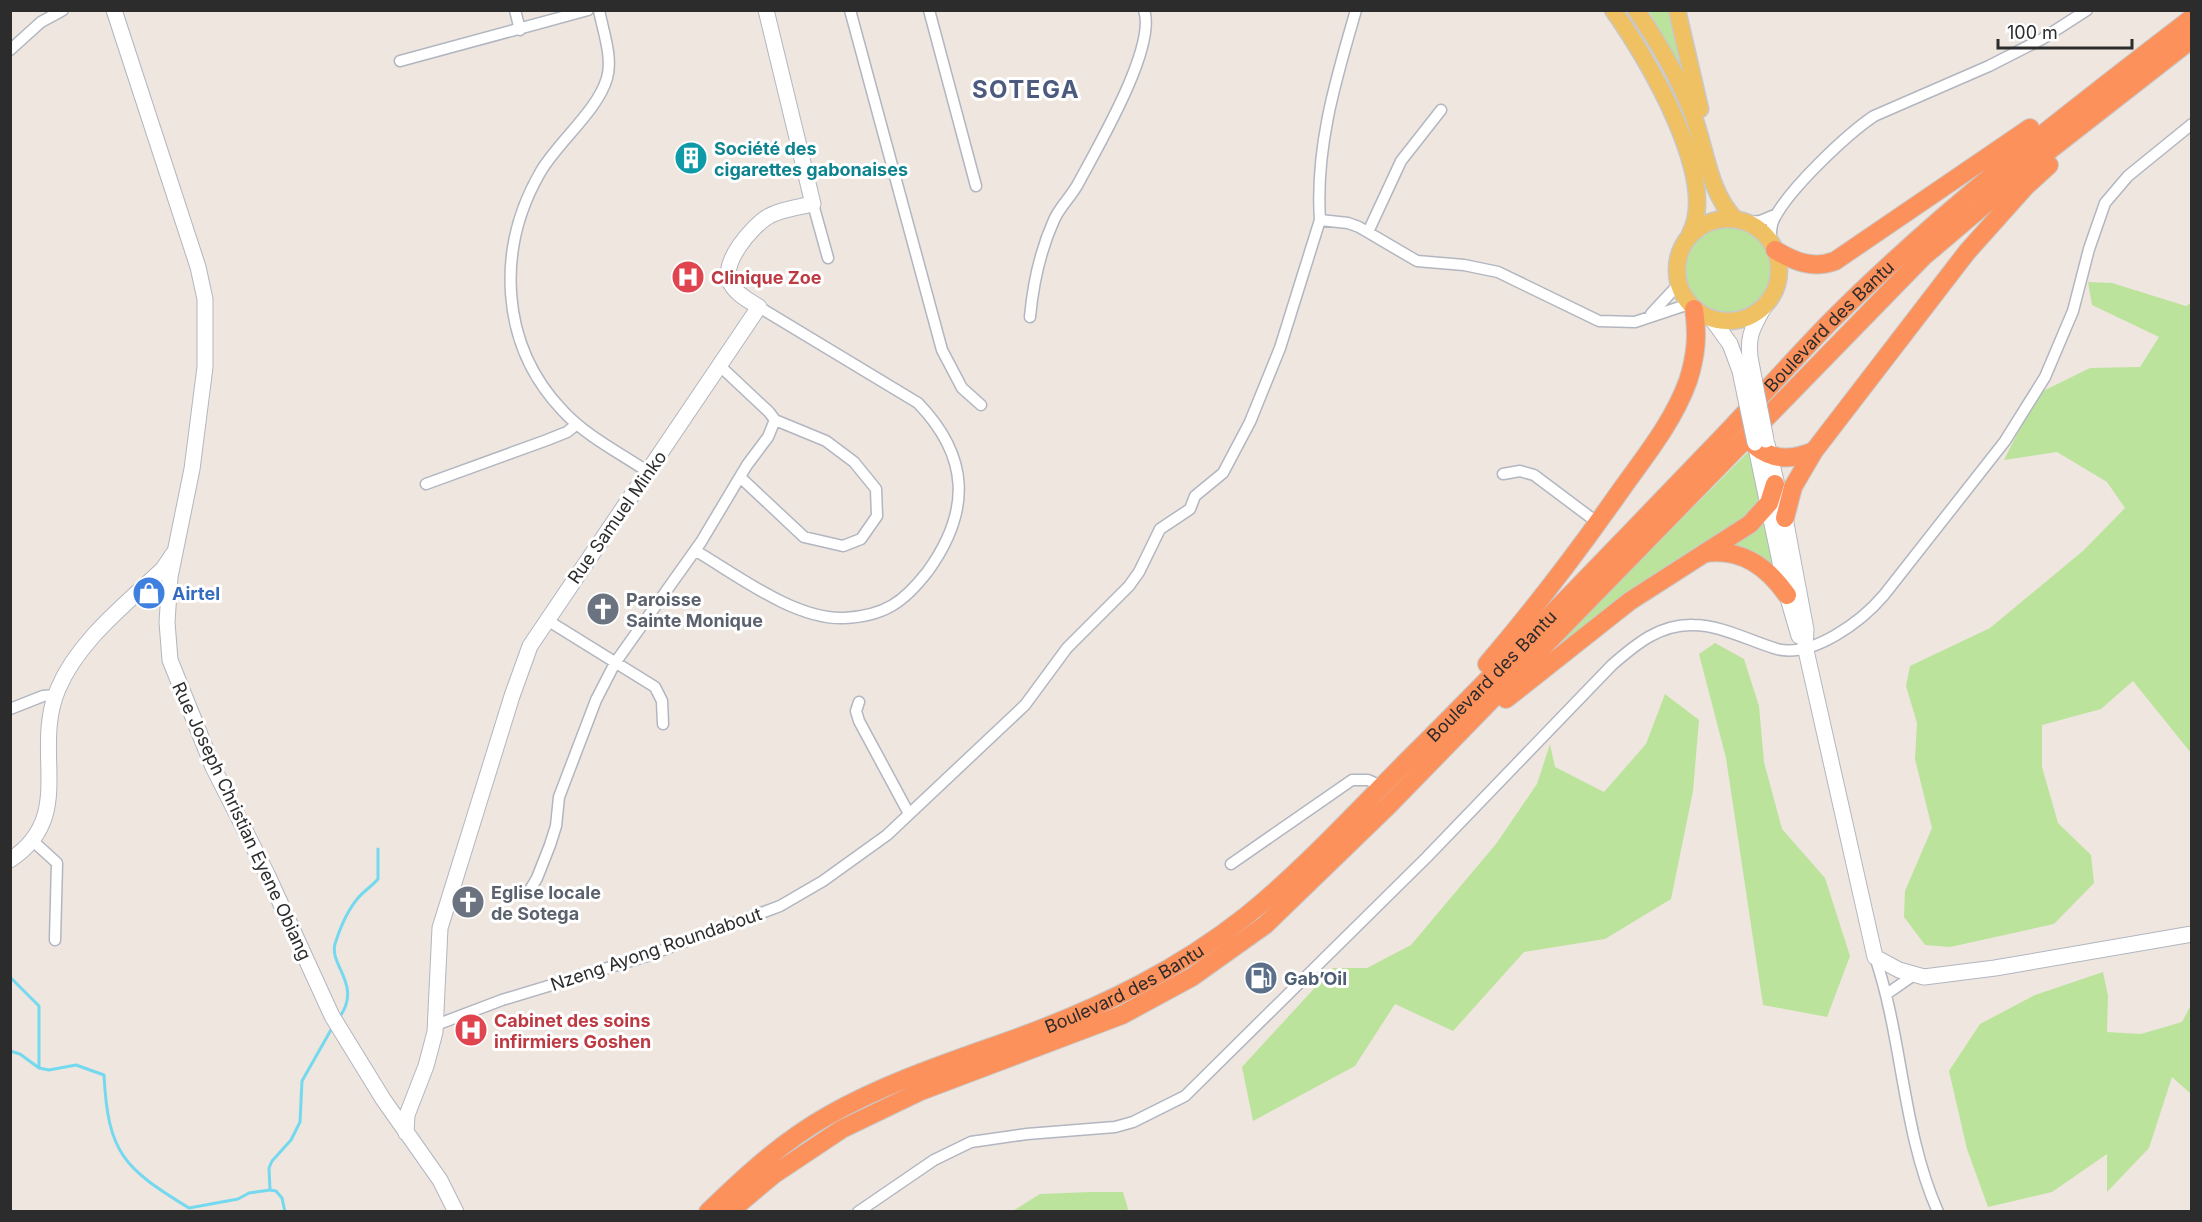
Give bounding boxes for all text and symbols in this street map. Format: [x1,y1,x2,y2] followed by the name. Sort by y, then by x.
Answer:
[1998,12,2132,50] scale bar
[2007,22,2058,43] text: 100 m
[972,75,1080,104] district label: SOTEGA
[714,138,908,180] place label: Société des cigarettes gabonaises
[673,140,709,176] building icon: Société des cigarettes gabonaises
[1760,256,1898,396] street label: Boulevard des Bantu
[670,259,706,295] hospital icon: Clinique Zoe
[711,267,822,288] place label: Clinique Zoe
[563,447,671,587] street label: Rue Samuel Minko
[131,575,167,611] shop icon: Airtel
[172,583,220,604] place label: Airtel
[626,589,763,631] place label: Paroisse Sainte Monique
[585,591,621,627] church icon: Paroisse Sainte Monique
[1422,606,1560,746] street label: Boulevard des Bantu
[168,679,316,963] street label: Rue Joseph Christian Eyene Obiang
[491,882,601,924] place label: Eglise locale de Sotega
[450,884,486,920] church icon: Eglise locale de Sotega
[548,903,764,995] street label: Nzeng Ayong Roundabout
[1041,939,1207,1037] street label: Boulevard des Bantu
[1243,960,1279,996] fuel station icon: Gab’Oil
[1284,968,1347,989] place label: Gab’Oil
[494,1010,651,1052] place label: Cabinet des soins infirmiers Goshen
[453,1012,489,1048] hospital icon: Cabinet des soins infirmiers Goshen

